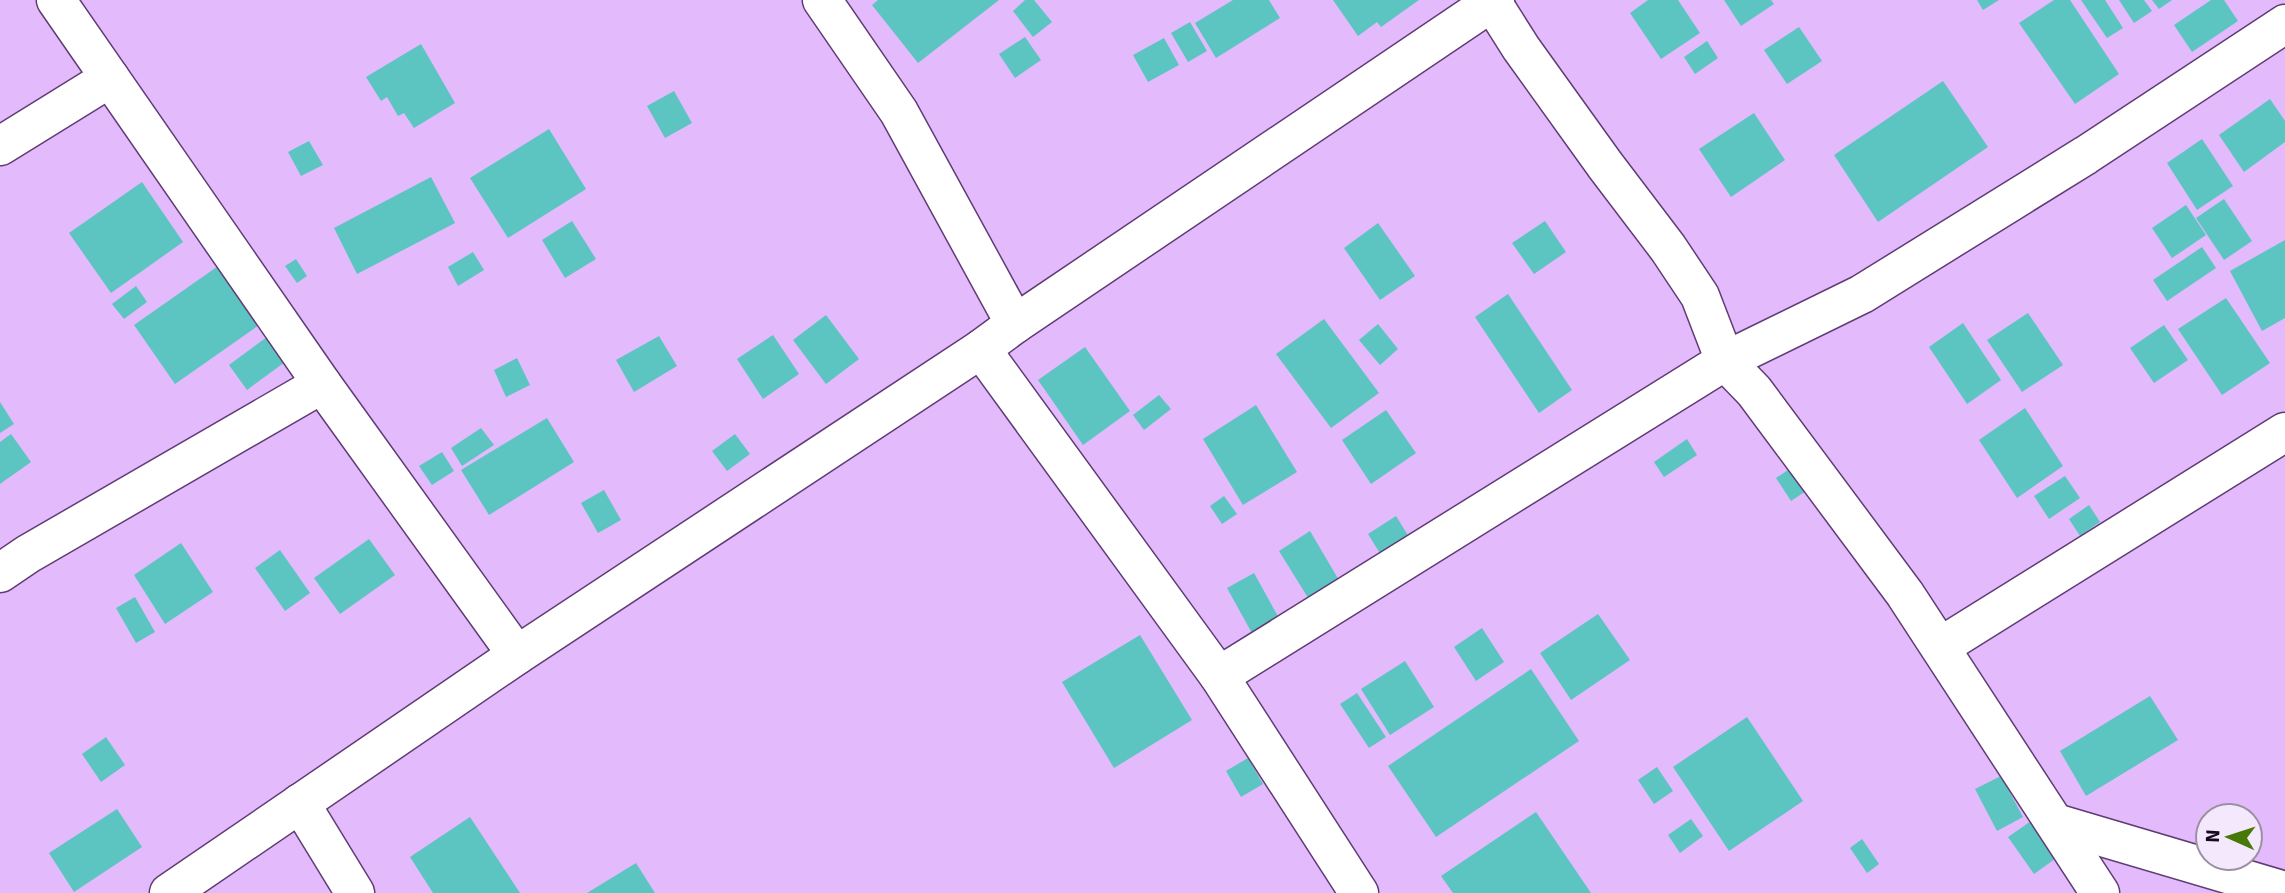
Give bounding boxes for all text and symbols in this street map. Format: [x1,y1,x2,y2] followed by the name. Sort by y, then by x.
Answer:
[2194,802,2264,872] north arrow
[2201,829,2225,843] text: N

